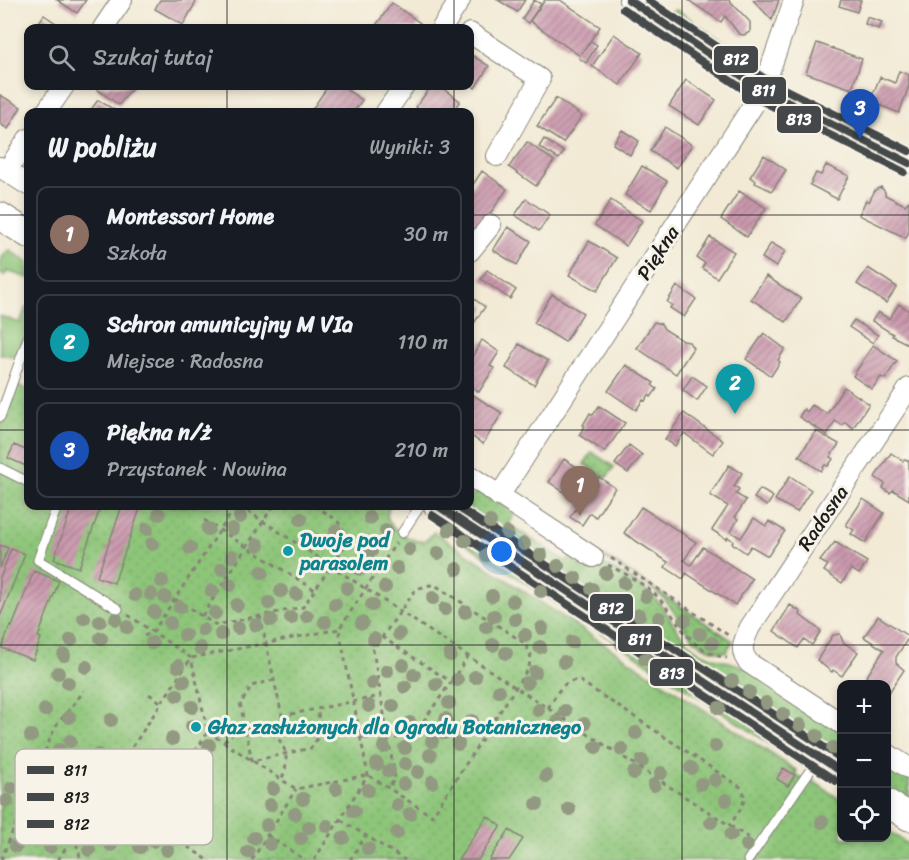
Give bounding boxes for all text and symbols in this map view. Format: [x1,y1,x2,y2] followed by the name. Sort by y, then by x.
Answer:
[24,24,474,90] search box
[93,38,212,77] text: Szukaj tutaj
[45,41,78,74] icon: search
[713,45,759,74] line badge: 812
[722,45,750,74] text: 812
[741,76,787,105] line badge: 811
[751,76,776,105] text: 811
[840,90,880,139] pin: 3
[776,105,822,134] line badge: 813
[785,105,812,134] text: 813
[48,124,157,170] text: W pobliżu
[370,130,450,165] text: Wyniki: 3
[107,197,274,236] text: Montessori Home
[65,217,74,252] text: 1
[404,217,448,252] text: 30 m
[627,218,689,287] street label: Piękna
[107,236,166,271] text: Szkoła
[107,305,353,344] text: Schron amunicyjny M VIa
[64,325,75,360] text: 2
[398,325,448,360] text: 110 m
[107,344,263,379] text: Miejsce · Radosna
[716,364,754,414] pin: 2
[107,413,211,452] text: Piękna n/ż
[64,433,75,468] text: 3
[395,433,448,468] text: 210 m
[107,452,287,487] text: Przystanek · Nowina
[560,466,600,516] pin: 1
[788,478,858,558] street label: Radosna
[298,523,391,581] place label: Dwoje pod parasolem
[487,537,516,566] your location
[281,544,295,558] marker: Dwoje pod parasolem
[589,593,634,622] line badge: 812
[597,594,625,623] text: 812
[617,625,663,653] line badge: 811
[627,625,652,654] text: 811
[649,658,694,687] line badge: 813
[658,659,685,688] text: 813
[837,680,891,842] map controls
[837,680,891,734] button: +
[207,710,582,745] place label: Głaz zasłużonych dla Ogrodu Botanicznego
[189,720,203,734] marker: Głaz zasłużonych dla Ogrodu Botanicznego
[837,734,891,788] button: −
[15,749,213,845] legend
[64,756,88,785] text: 811
[64,783,90,812] text: 813
[837,788,891,842] button: locate
[64,810,90,839] text: 812

